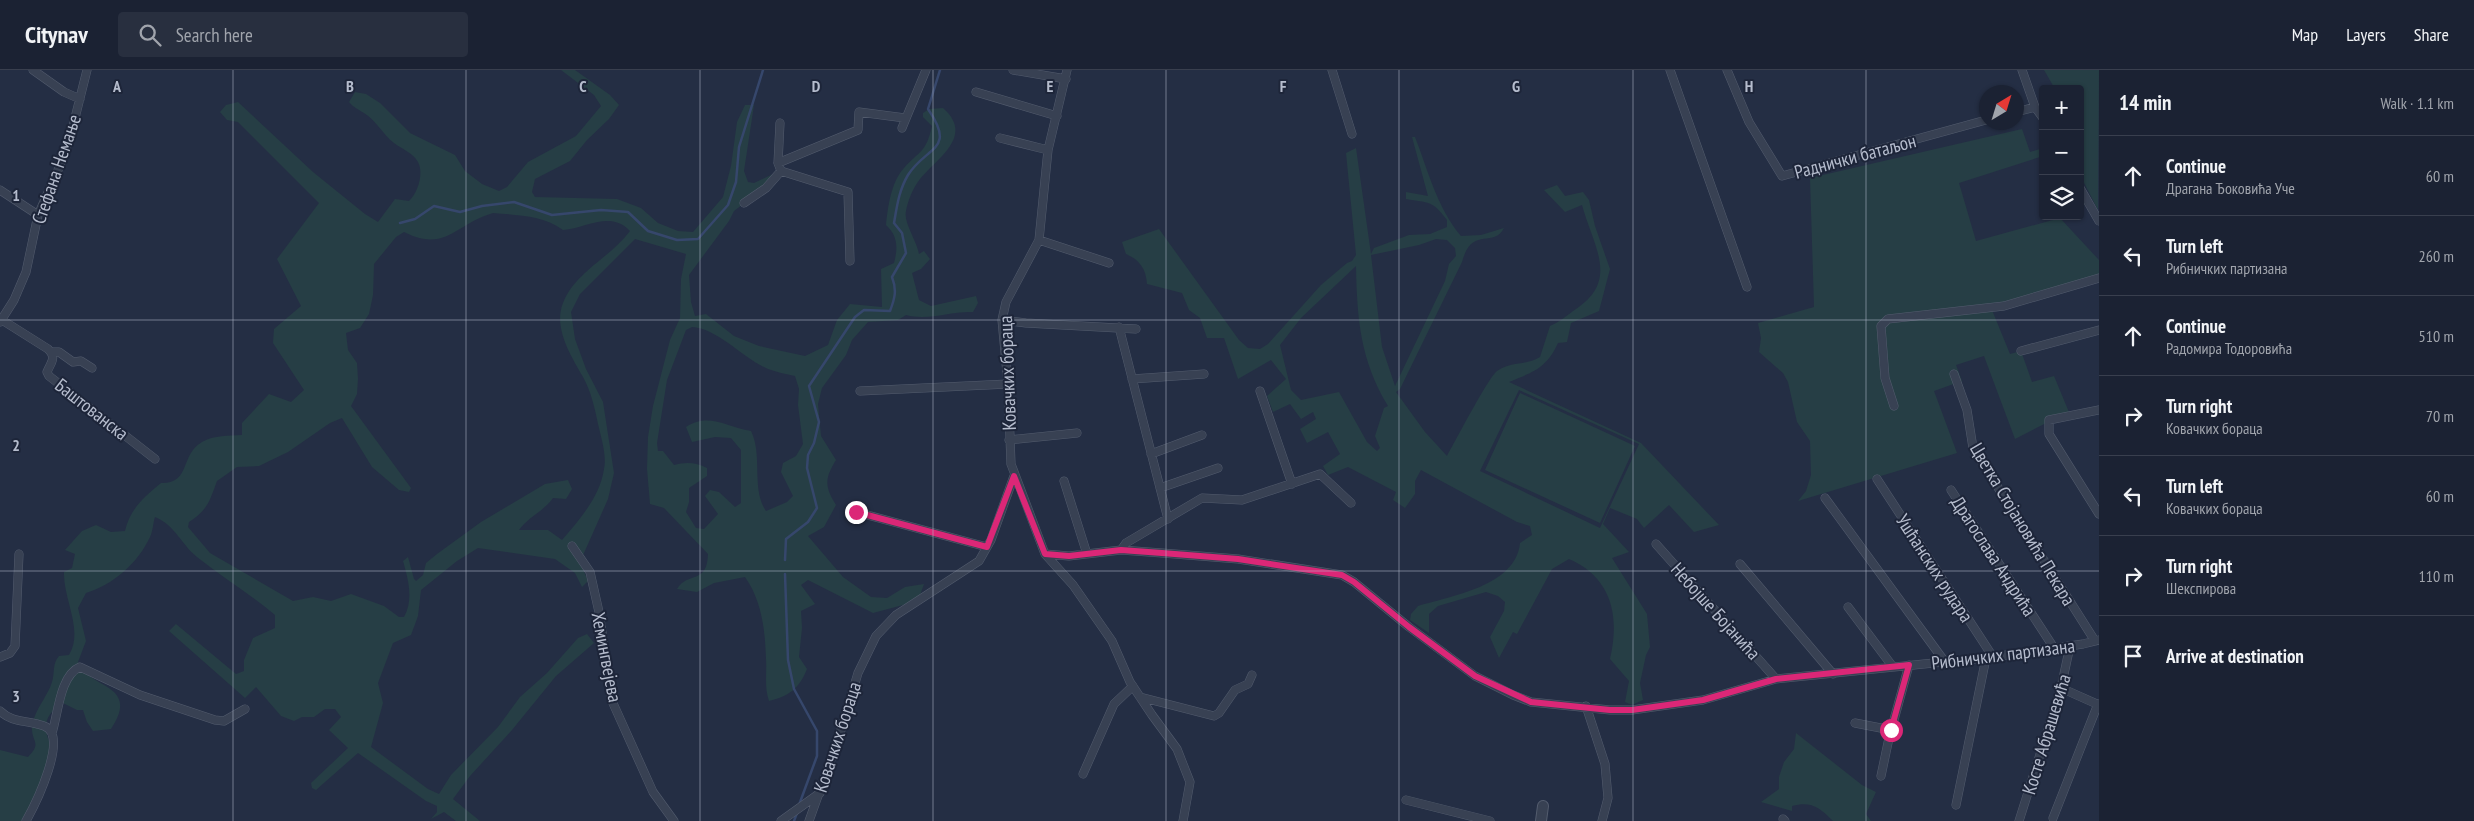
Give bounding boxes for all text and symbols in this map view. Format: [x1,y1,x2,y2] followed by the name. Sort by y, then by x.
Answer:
[118,12,468,57] search box
[25,19,88,50] text: Citynav
[136,21,164,49] icon: search
[176,23,253,47] text: Search here
[2292,23,2318,46] text: Map
[2346,23,2386,46] text: Layers
[2414,23,2449,46] text: Share
[112,76,122,96] text: A
[346,76,354,96] text: B
[579,76,587,96] text: C
[812,76,821,96] text: D
[1047,76,1054,96] text: E
[1280,76,1287,96] text: F
[1512,76,1520,96] text: G
[1745,76,1753,96] text: H
[1979,85,2024,130] north arrow
[2039,85,2084,220] map controls
[2039,85,2084,130] button: +
[2119,89,2171,116] text: 14 min
[2380,93,2454,113] text: Walk · 1.1 km
[26,111,86,227] street label: Стефана Немање
[1792,128,1918,184] street label: Раднички батаљон
[2039,130,2084,175] button: −
[2166,154,2226,178] text: Continue
[2119,162,2147,190] icon: ahead
[2426,166,2454,186] text: 60 m
[2039,175,2084,220] button: layers
[2166,178,2295,198] text: Драгана Ђоковића Уче
[12,185,20,205] text: 1
[2166,234,2223,258] text: Turn left
[2119,242,2147,270] icon: left
[2419,246,2454,266] text: 260 m
[2166,258,2288,278] text: Рибничких партизана
[2166,314,2226,338] text: Continue
[993,315,1021,431] street label: Ковачких бораца
[2119,322,2147,350] icon: ahead
[2419,326,2454,346] text: 510 m
[2166,338,2292,358] text: Радомира Тодоровића
[50,373,134,445] street label: Баштованска
[2166,394,2232,418] text: Turn right
[2119,402,2147,430] icon: right
[2426,406,2454,426] text: 70 m
[2166,418,2263,438] text: Ковачких бораца
[12,435,20,455] text: 2
[1965,438,2081,610] street label: Цветка Стојановића Пекара
[2166,474,2223,498] text: Turn left
[2119,482,2147,510] icon: left
[2426,486,2454,506] text: 60 m
[1946,491,2042,621] street label: Драгослава Андрића
[2166,498,2263,518] text: Ковачких бораца
[845,501,868,524] route end
[1891,509,1979,627] street label: Ушћанских рудара
[2166,554,2232,578] text: Turn right
[1666,557,1766,665] street label: Небојше Бојанића
[2119,562,2147,590] icon: right
[2419,566,2454,586] text: 110 m
[2166,578,2236,598] text: Шекспирова
[586,610,628,704] street label: Хемингвејева
[1930,633,2076,675] street label: Рибничких партизана
[2119,642,2147,670] icon: arrive
[2166,644,2304,668] text: Arrive at destination
[2016,671,2076,797] street label: Косте Абрашевића
[808,679,866,795] street label: Ковачких бораца
[12,686,20,706] text: 3
[1880,719,1903,742] route start

